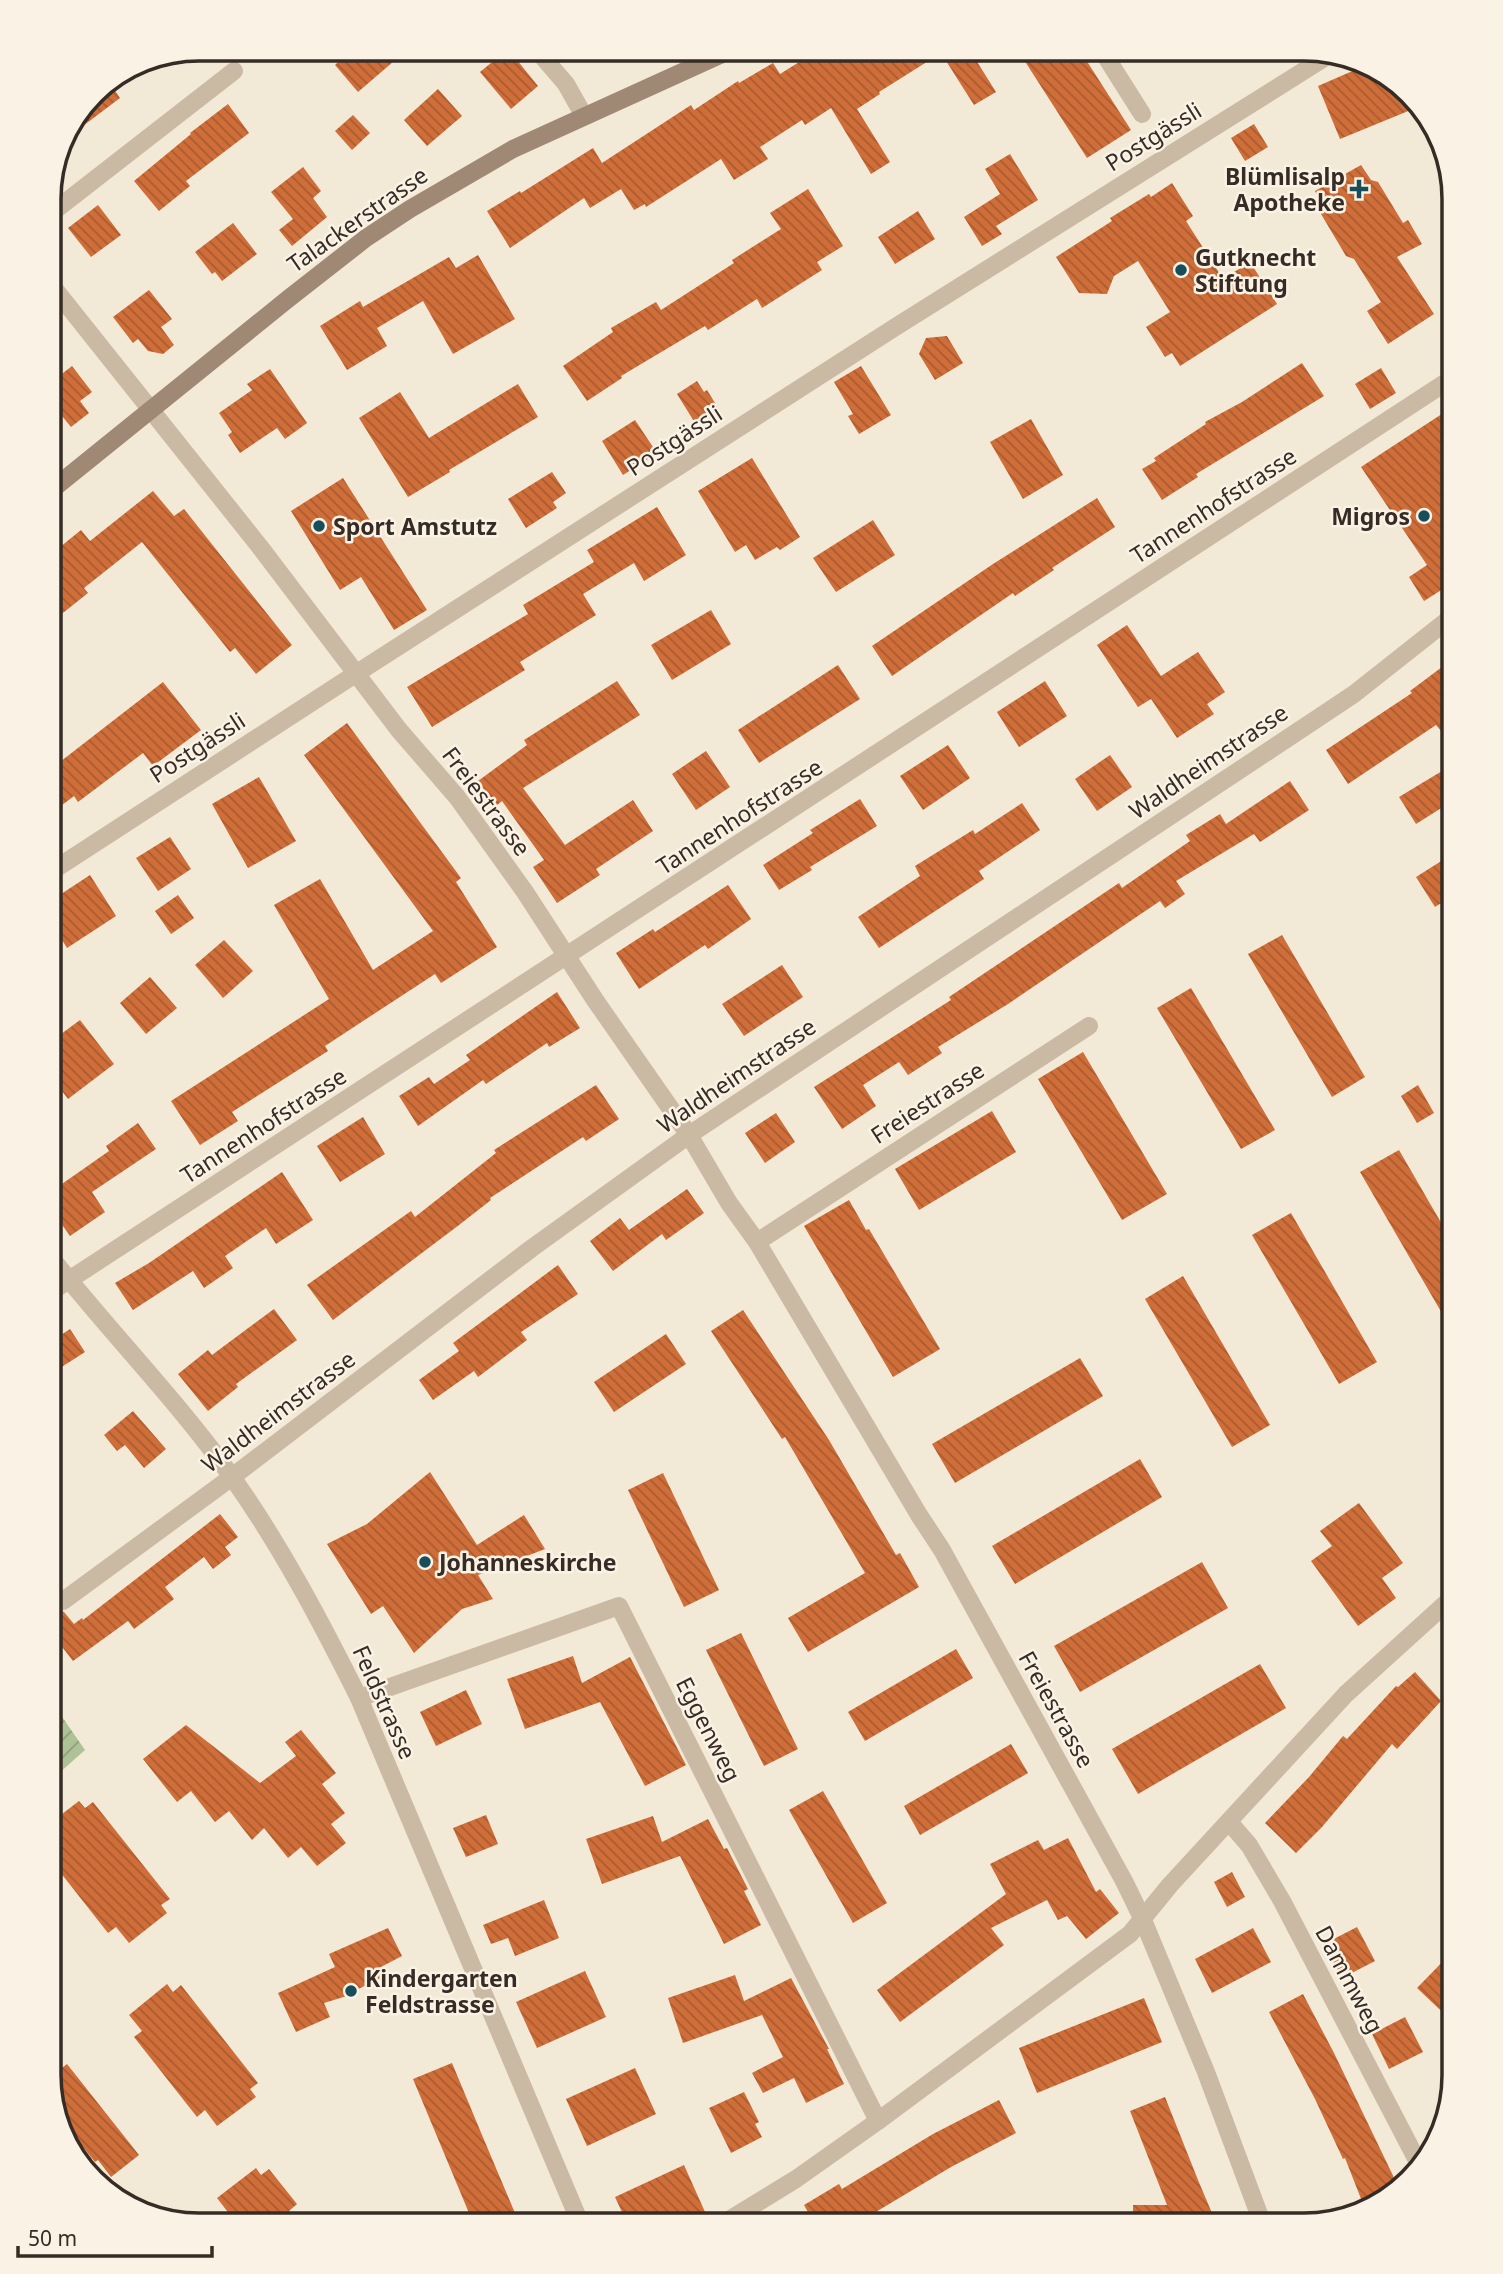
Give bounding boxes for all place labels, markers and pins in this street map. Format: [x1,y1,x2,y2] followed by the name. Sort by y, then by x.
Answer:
[1225,160,1345,218] place label: Blümlisalp Apotheke
[1351,181,1367,197] marker: Blümlisalp Apotheke
[1195,241,1316,299] place label: Gutknecht Stiftung
[1173,262,1189,278] marker: Gutknecht Stiftung
[1331,500,1410,532] place label: Migros
[1416,508,1432,524] marker: Migros
[333,510,497,542] place label: Sport Amstutz
[311,518,327,534] marker: Sport Amstutz
[437,1546,616,1578] place label: Johanneskirche
[417,1554,433,1570] marker: Johanneskirche
[365,1962,518,2020] place label: Kindergarten Feldstrasse
[343,1983,359,1999] marker: Kindergarten Feldstrasse

